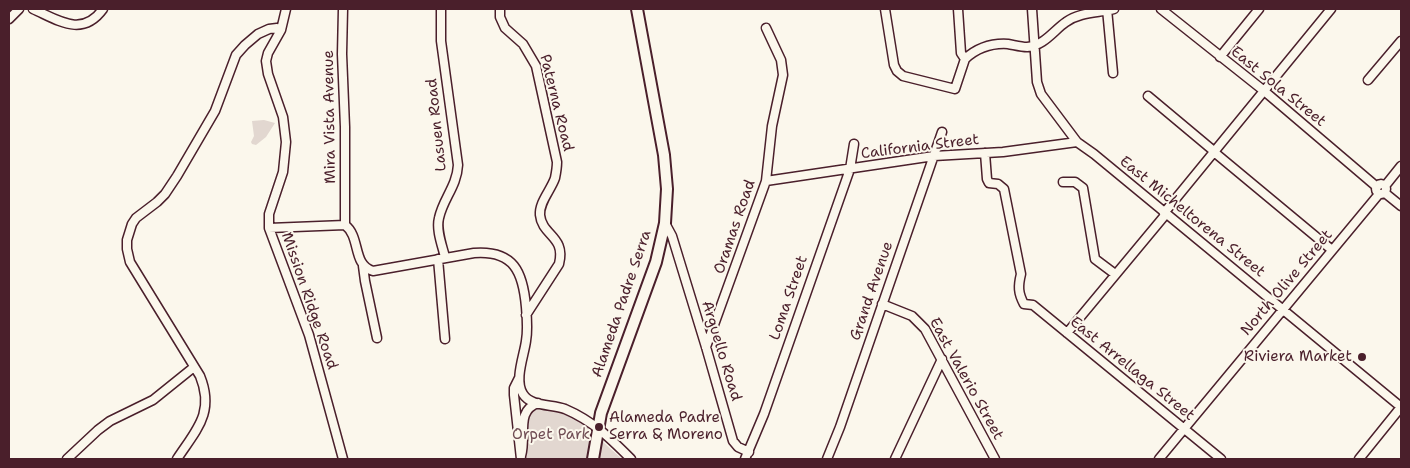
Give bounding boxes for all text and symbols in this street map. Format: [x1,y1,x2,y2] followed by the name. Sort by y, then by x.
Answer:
[1227,43,1329,131] street label: East Sola Street
[320,50,340,184] street label: Mira Vista Avenue
[535,53,577,153] street label: Paterna Road
[423,78,451,172] street label: Lasuen Road
[860,131,980,163] street label: California Street
[1116,153,1268,281] street label: East Micheltorena Street
[710,177,760,277] street label: Oramas Road
[1237,226,1337,340] street label: North Olive Street
[588,228,656,380] street label: Alameda Padre Serra
[277,230,341,372] street label: Mission Ridge Road
[847,239,897,343] street label: Grand Avenue
[766,253,812,343] street label: Loma Street
[697,299,745,403] street label: Arguello Road
[1066,313,1198,425] street label: East Arrellaga Street
[925,315,1007,443] street label: East Valerio Street
[1244,348,1352,366] place label: Riviera Market
[1356,351,1368,363] marker: Riviera Market
[609,409,723,444] place label: Alameda Padre Serra & Moreno
[593,421,605,433] marker: Alameda Padre Serra & Moreno
[512,426,590,444] park label: Orpet Park

